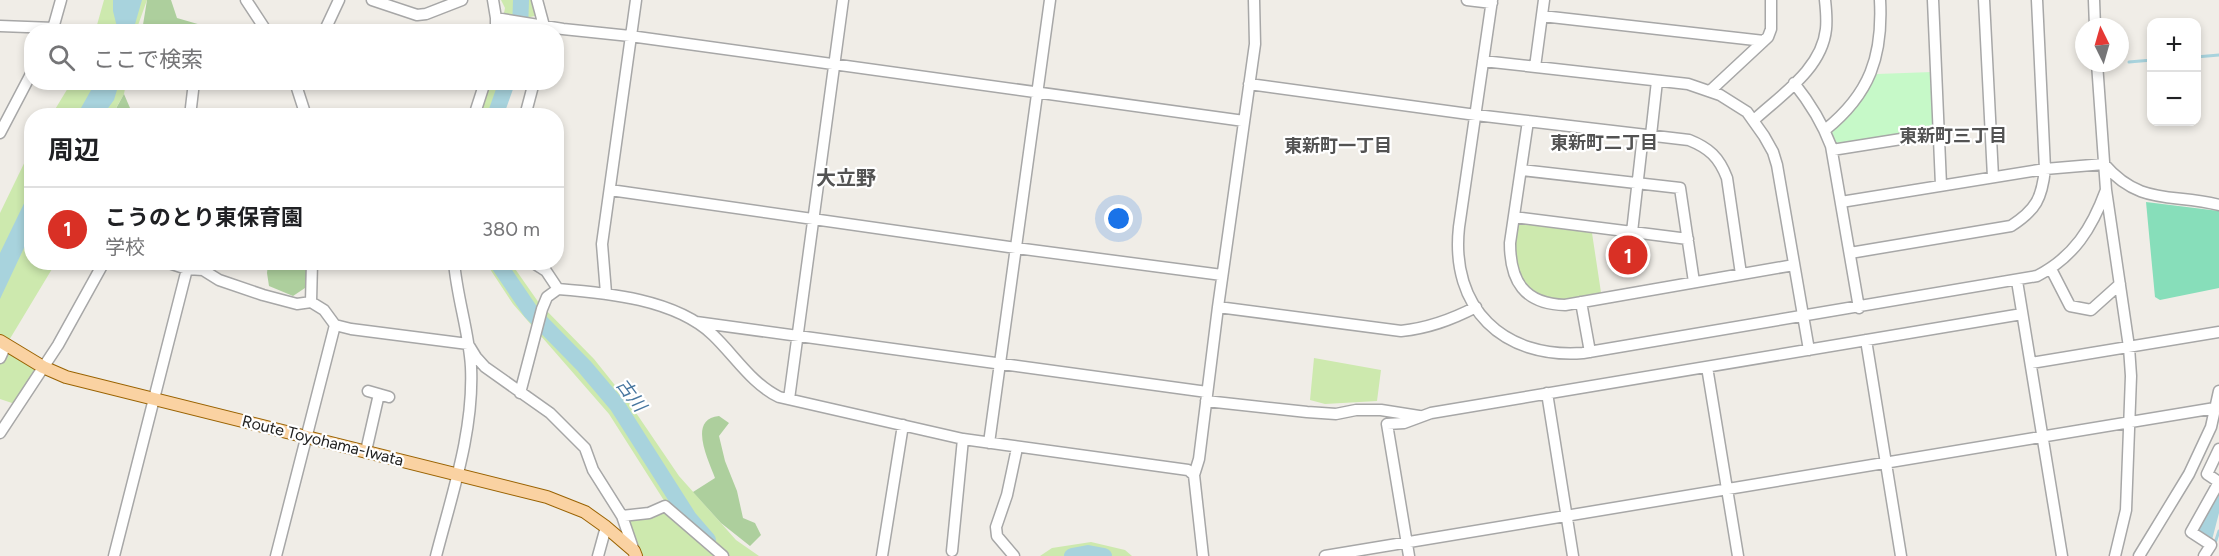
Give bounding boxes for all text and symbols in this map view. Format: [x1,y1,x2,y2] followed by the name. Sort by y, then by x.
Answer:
[2075,18,2129,72] north arrow
[2147,18,2201,126] map controls
[2147,18,2201,72] button: +
[24,24,564,90] search box
[45,41,78,74] icon: search
[93,46,203,73] text: ここで検索
[2147,72,2201,126] button: −
[1899,125,2007,147] district label: 東新町三丁目
[1550,132,1658,154] district label: 東新町二丁目
[48,134,100,166] text: 周辺
[1284,135,1392,157] district label: 東新町一丁目
[816,166,876,190] district label: 大立野
[105,204,303,231] text: こうのとり東保育園
[1104,204,1133,233] your location
[63,217,72,241] text: 1
[482,217,540,241] text: 380 m
[1608,232,1648,278] pin: 1
[105,235,145,259] text: 学校
[611,374,652,418] water label: 古川
[240,411,406,470] street label: Route Toyohama-Iwata

